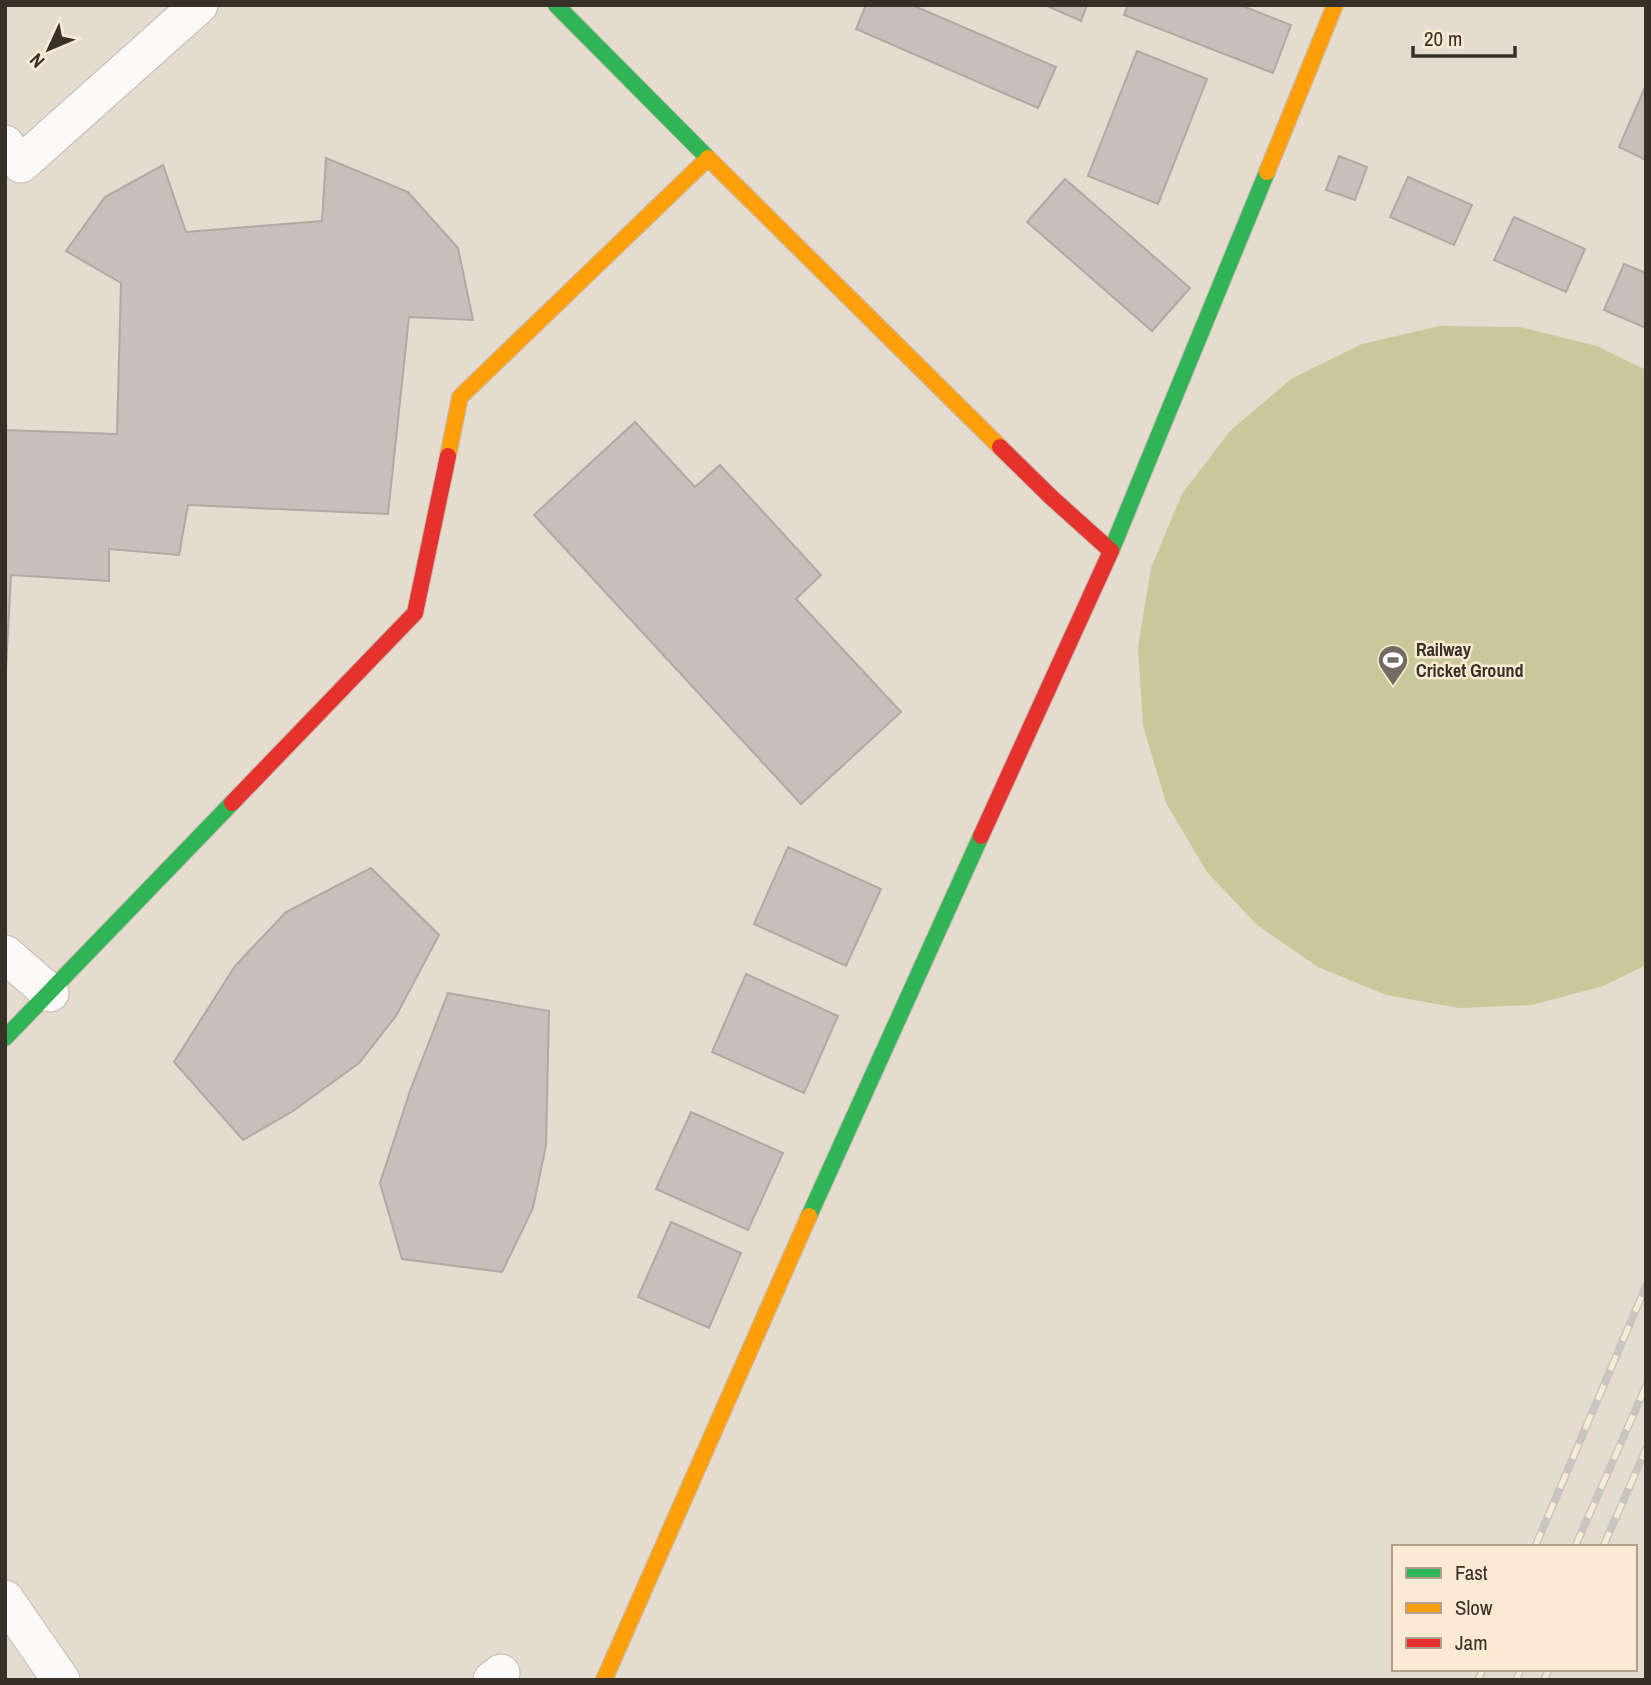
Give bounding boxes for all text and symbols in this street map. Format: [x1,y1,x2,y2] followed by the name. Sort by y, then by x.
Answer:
[14,14,84,84] north arrow
[1413,14,1514,58] scale bar
[1424,24,1462,53] text: 20 m
[24,48,50,74] text: N
[1416,637,1523,683] place label: Railway Cricket Ground
[1376,643,1410,687] sports icon: Railway Cricket Ground
[1392,1545,1637,1671] legend
[1455,1558,1488,1587] text: Fast
[1455,1593,1493,1622] text: Slow
[1455,1628,1488,1657] text: Jam

